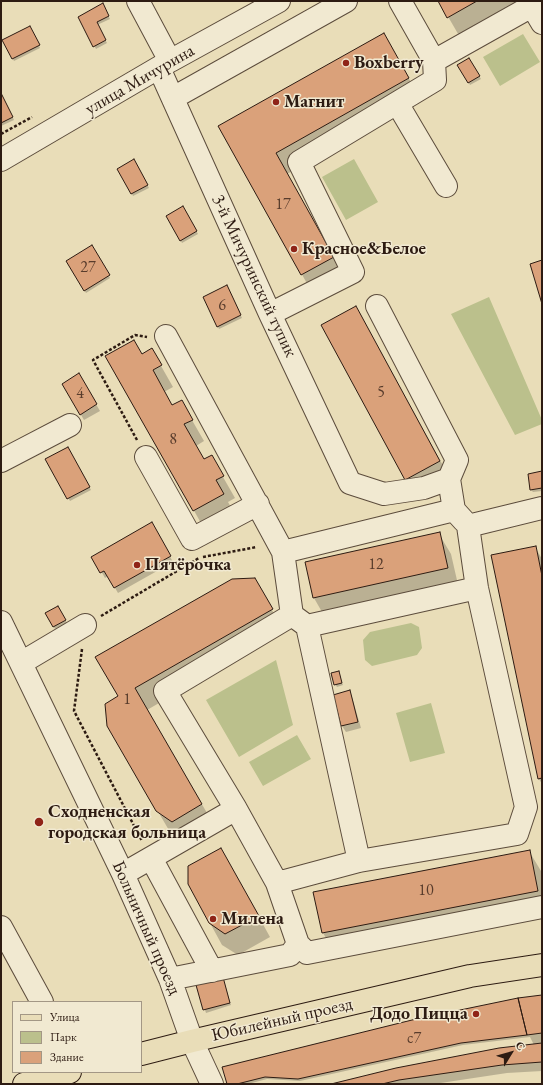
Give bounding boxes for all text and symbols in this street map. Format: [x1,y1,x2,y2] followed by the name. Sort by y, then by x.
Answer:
[81,40,199,120] street label: улица Мичурина
[354,52,424,74] place label: Boxberry
[341,58,351,68] marker: Boxberry
[284,91,344,113] place label: Магнит
[271,97,281,107] marker: Магнит
[207,191,301,361] street label: 3-й Мичуринский тупик
[275,195,291,215] house number: 17
[302,238,426,260] place label: Красное&Белое
[289,244,299,254] marker: Красное&Белое
[80,258,96,278] house number: 27
[218,296,226,316] house number: 6
[377,383,385,403] house number: 5
[76,384,84,404] house number: 4
[169,430,177,450] house number: 8
[145,554,231,576] place label: Пятёрочка
[368,555,384,575] house number: 12
[132,560,142,570] marker: Пятёрочка
[123,690,131,710] house number: 1
[48,801,206,844] place label: Сходненская городская больница
[33,816,45,828] marker: Сходненская городская больница
[107,858,185,998] street label: Больничный проезд
[418,881,434,901] house number: 10
[221,908,284,930] place label: Милена
[208,914,218,924] marker: Милена
[209,993,355,1047] street label: Юбилейный проезд
[12,1001,142,1073] legend
[370,1003,468,1025] place label: Додо Пицца
[50,1009,80,1025] text: Улица
[471,1009,481,1019] marker: Додо Пицца
[50,1029,77,1045] text: Парк
[407,1029,421,1049] house number: с7
[491,1033,531,1073] north arrow
[513,1038,529,1053] text: С
[50,1049,84,1065] text: Здание

